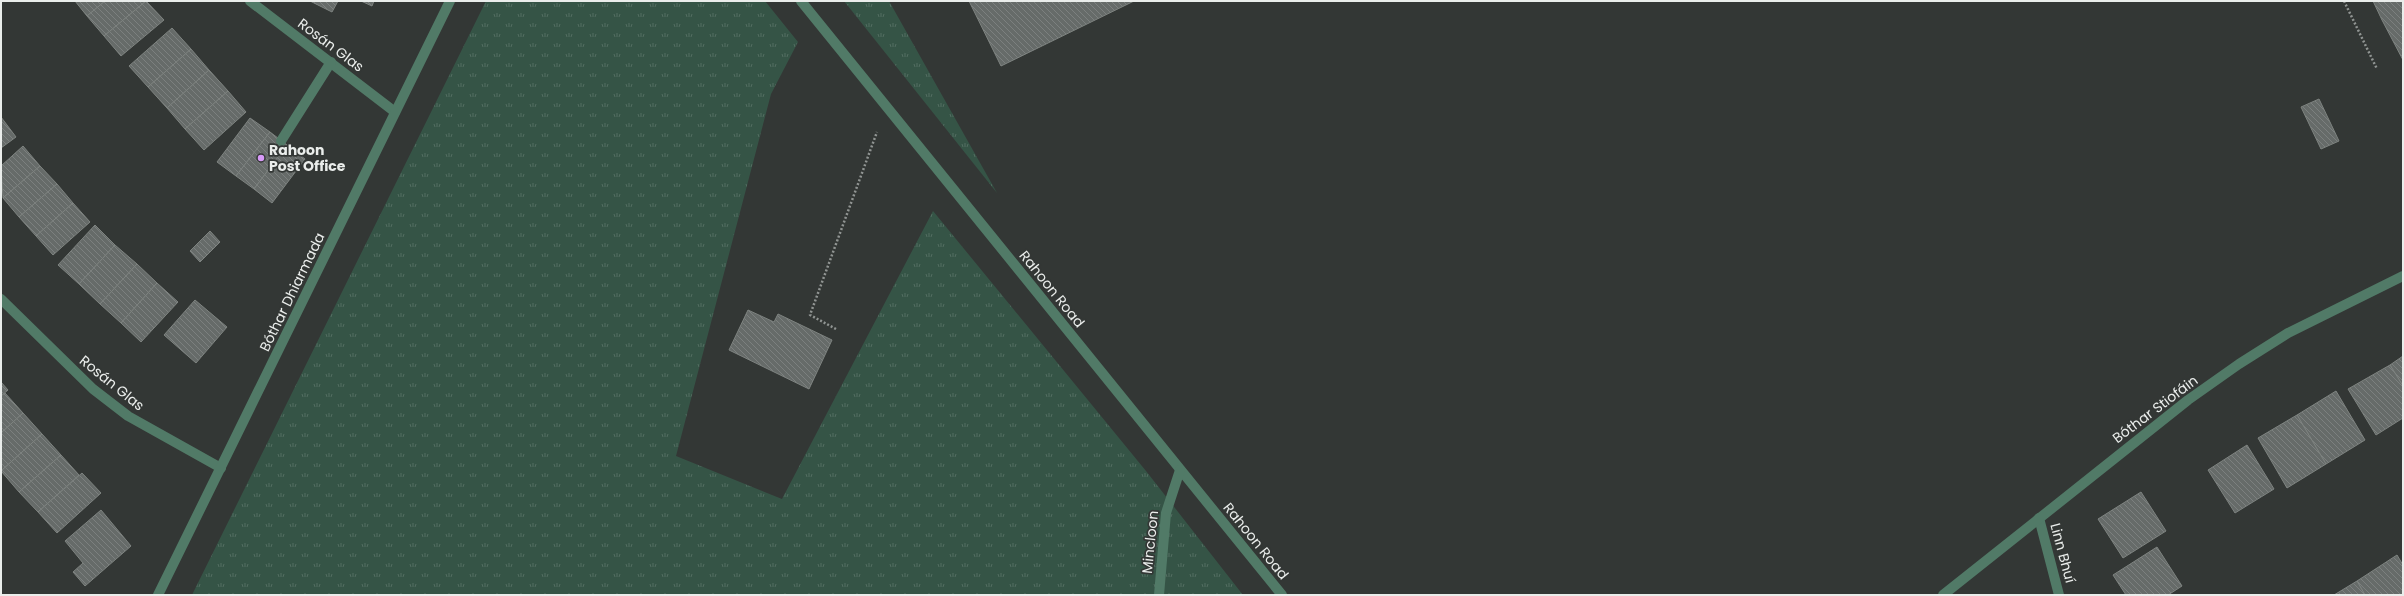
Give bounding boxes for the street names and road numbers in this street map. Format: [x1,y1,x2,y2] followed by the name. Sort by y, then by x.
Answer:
[294,14,368,76] street label: Rosán Glas
[255,229,329,355] street label: Bóthar Dhiarmada
[1015,246,1089,332] street label: Rahoon Road
[75,351,149,415] street label: Rosán Glas
[2108,370,2202,448] street label: Bóthar Stiofáin
[1219,498,1293,584] street label: Rahoon Road
[1137,509,1163,575] street label: Mincloon
[2045,521,2081,586] street label: Linn Bhuí

